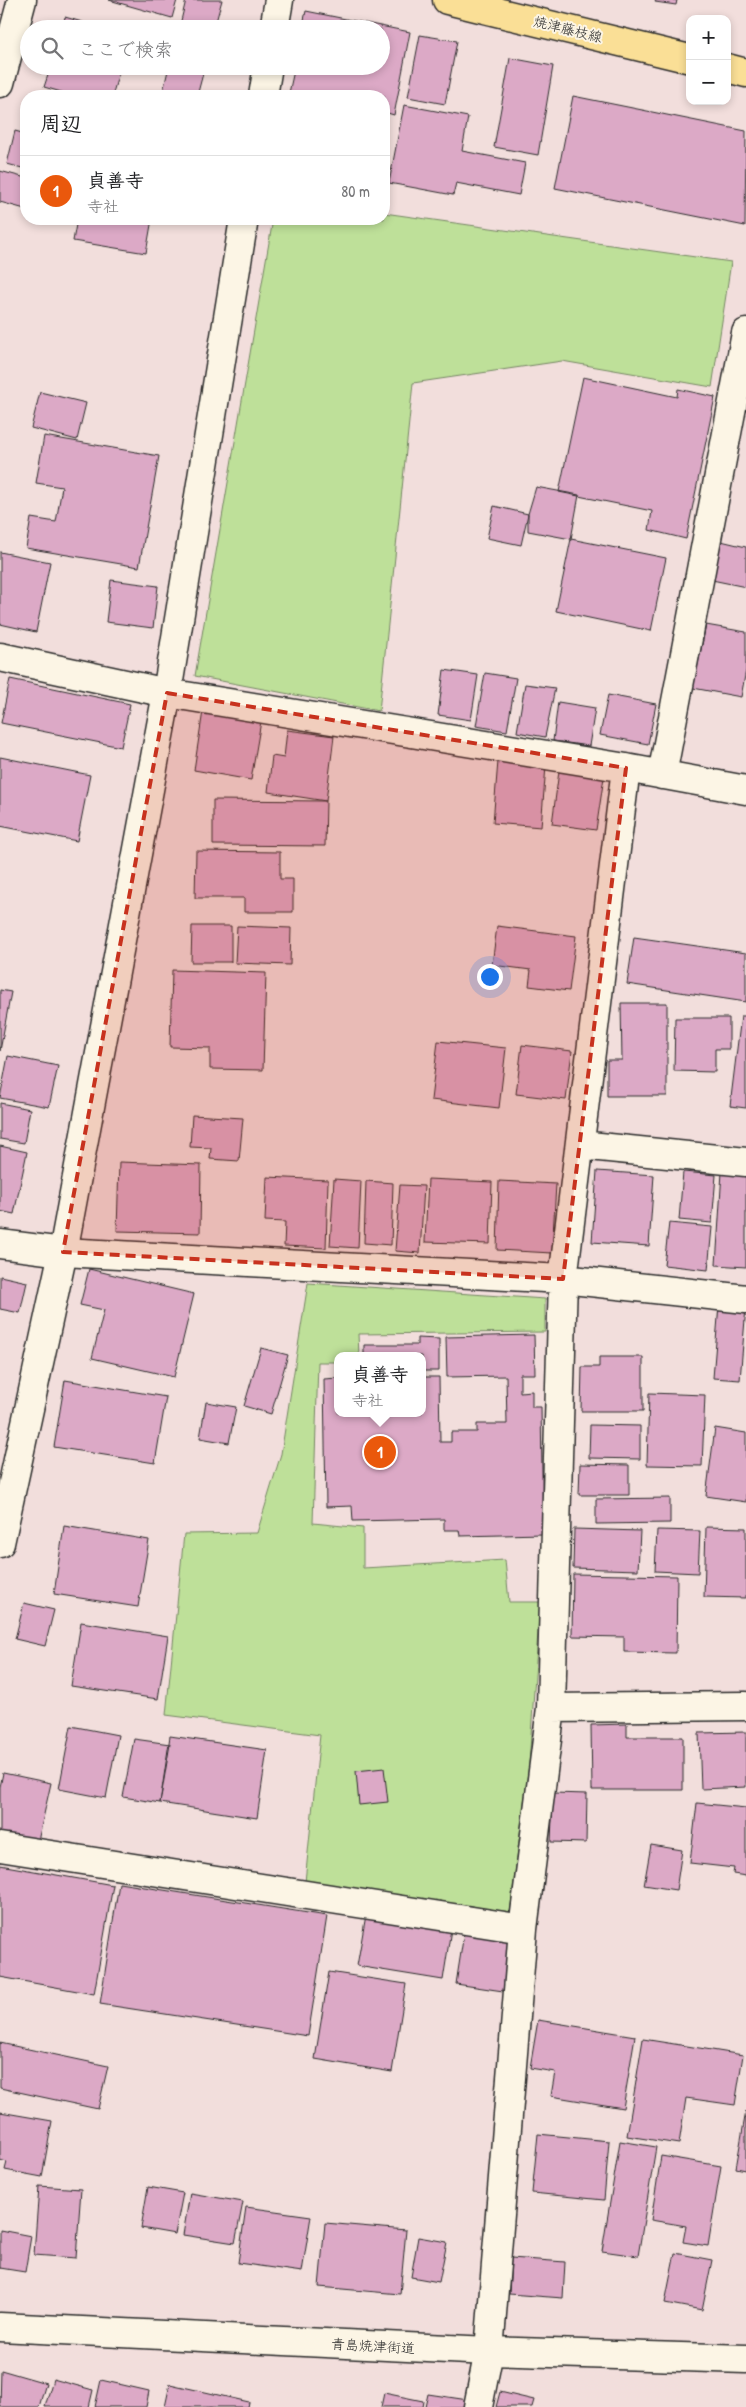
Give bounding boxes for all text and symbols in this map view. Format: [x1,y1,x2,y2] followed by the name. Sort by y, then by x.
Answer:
[532,11,604,46] street label: 焼津藤枝線
[686,15,731,105] map controls
[686,15,731,60] button: +
[20,20,390,75] search box
[38,34,66,62] icon: search
[78,36,173,62] text: ここで検索
[686,60,731,105] button: −
[40,109,82,138] text: 周辺
[87,167,144,193] text: 貞善寺
[53,180,59,202] text: 1
[341,180,370,202] text: 80 m
[87,195,119,217] text: 寺社
[477,964,503,990] your location
[334,1352,426,1417] popup
[351,1361,409,1387] text: 貞善寺
[351,1389,384,1411] text: 寺社
[364,1433,396,1471] pin: 1
[331,2334,415,2357] street label: 青島焼津街道

